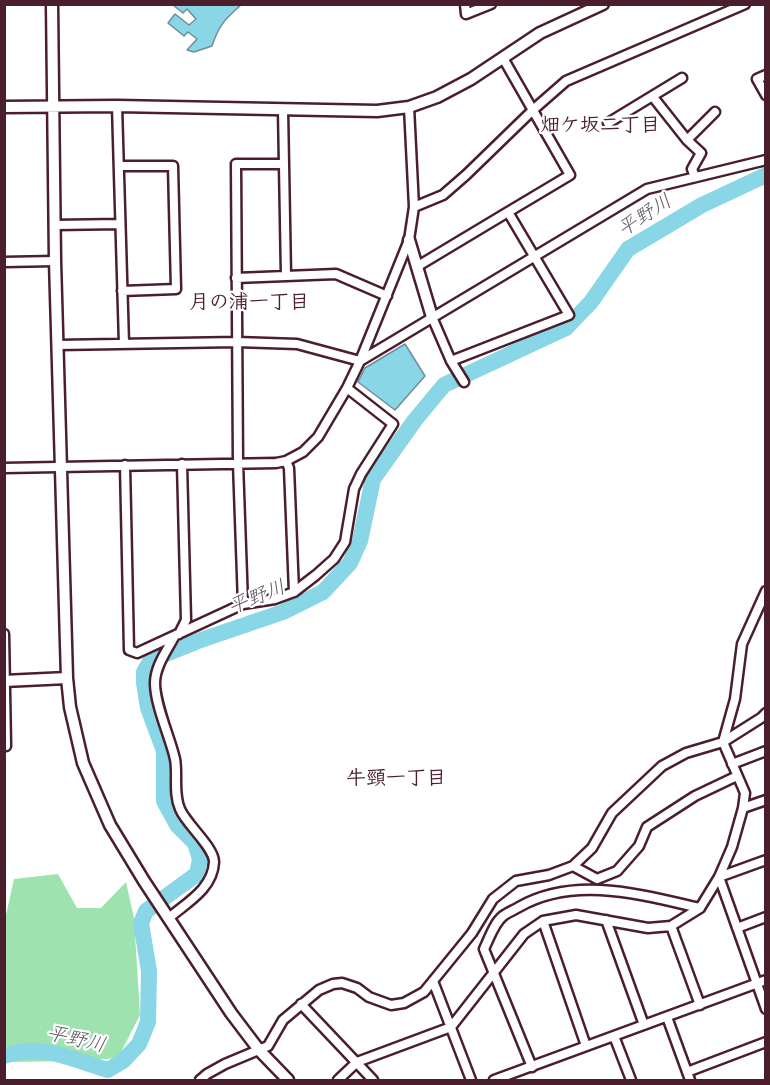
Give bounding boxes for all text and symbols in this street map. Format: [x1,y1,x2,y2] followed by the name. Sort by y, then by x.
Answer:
[540,114,660,138] district label: 畑ケ坂二丁目
[613,190,677,242] water label: 平野川
[189,291,309,315] district label: 月の浦一丁目
[225,576,289,620] water label: 平野川
[346,767,446,791] district label: 牛頸一丁目
[44,1022,108,1058] water label: 平野川

